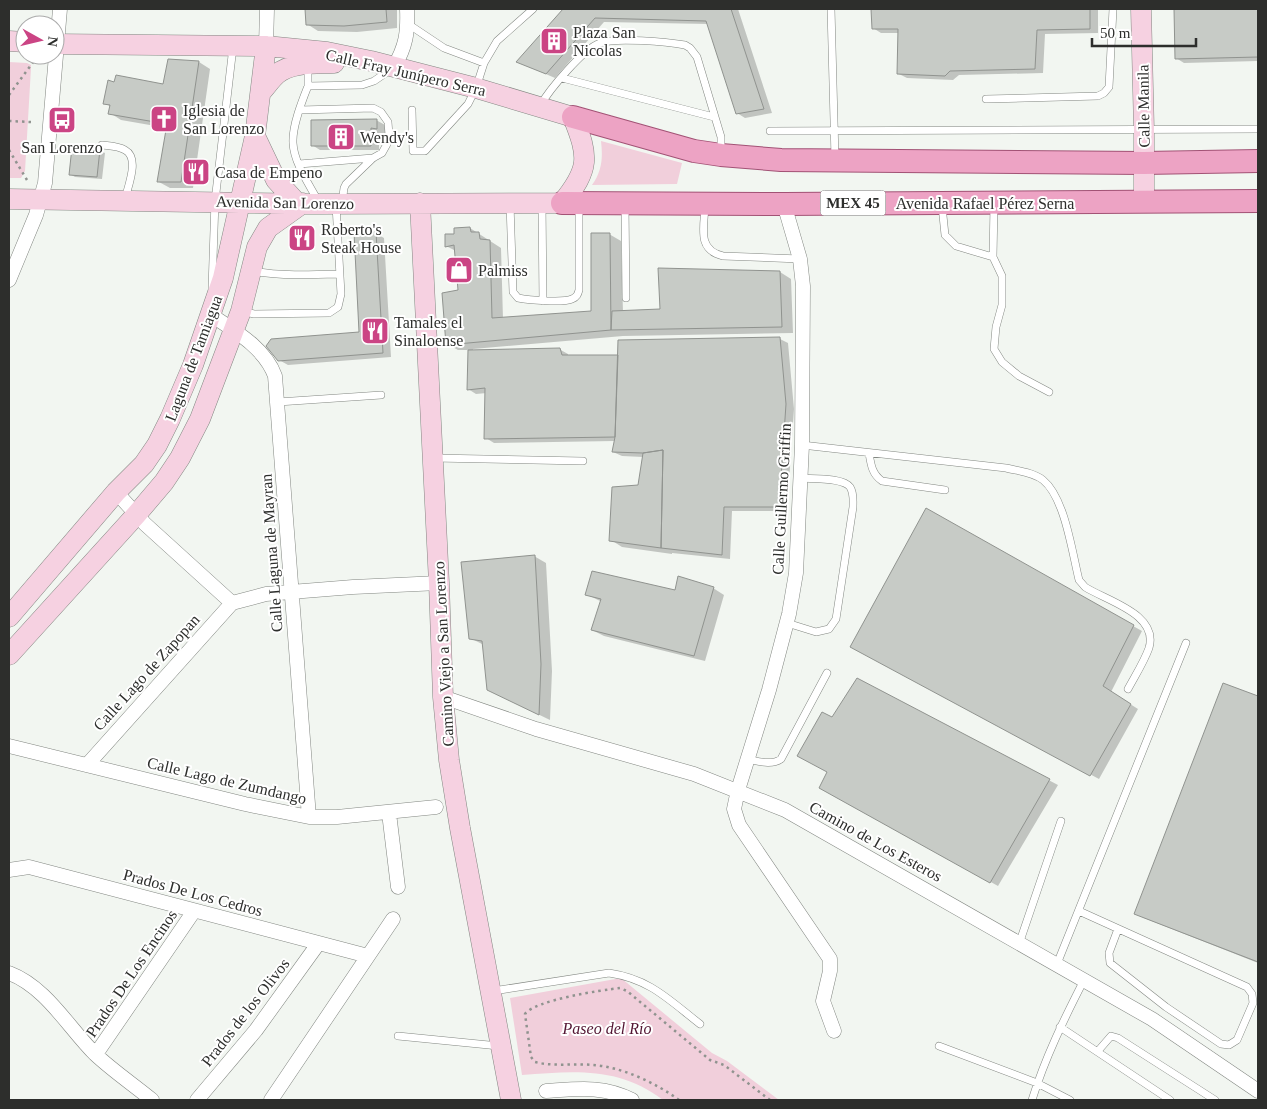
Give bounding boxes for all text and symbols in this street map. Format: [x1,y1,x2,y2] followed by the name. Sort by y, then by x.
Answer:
[15,15,65,65] north arrow
[1092,15,1196,47] scale bar
[573,24,636,59] place label: Plaza San Nicolas
[1100,25,1131,41] text: 50 m
[539,26,569,56] building icon: Plaza San Nicolas
[44,36,61,48] text: N
[324,46,488,100] street label: Calle Fray Junípero Serra
[1134,64,1153,148] street label: Calle Manila
[183,102,264,137] place label: Iglesia de San Lorenzo
[149,104,179,134] church icon: Iglesia de San Lorenzo
[47,105,77,135] bus stop icon: San Lorenzo
[326,122,356,152] building icon: Wendy's
[360,129,414,147] place label: Wendy's
[21,139,103,156] place label: San Lorenzo
[181,157,211,187] restaurant icon: Casa de Empeno
[215,164,323,182] place label: Casa de Empeno
[820,190,886,216] road number: MEX 45
[216,193,354,212] street label: Avenida San Lorenzo
[896,195,1074,212] street label: Avenida Rafael Pérez Serna
[321,221,401,256] place label: Roberto's Steak House
[287,223,317,253] restaurant icon: Roberto's Steak House
[444,255,474,285] shop icon: Palmiss
[478,262,528,279] place label: Palmiss
[162,293,226,424] street label: Laguna de Tamiagua
[394,314,463,349] place label: Tamales el Sinaloense
[360,316,390,346] restaurant icon: Tamales el Sinaloense
[769,423,794,575] street label: Calle Guillermo Griffin
[257,473,287,633] street label: Calle Laguna de Mayran
[430,561,458,747] street label: Camino Viejo a San Lorenzo
[90,611,204,734] street label: Calle Lago de Zapopan
[145,754,308,808] street label: Calle Lago de Zumdango
[807,798,945,885] street label: Camino de Los Esteros
[121,866,264,919] street label: Prados De Los Cedros
[82,906,180,1040] street label: Prados De Los Encinos
[198,955,293,1070] street label: Prados de los Olivos
[562,1020,651,1037] park label: Paseo del Río

